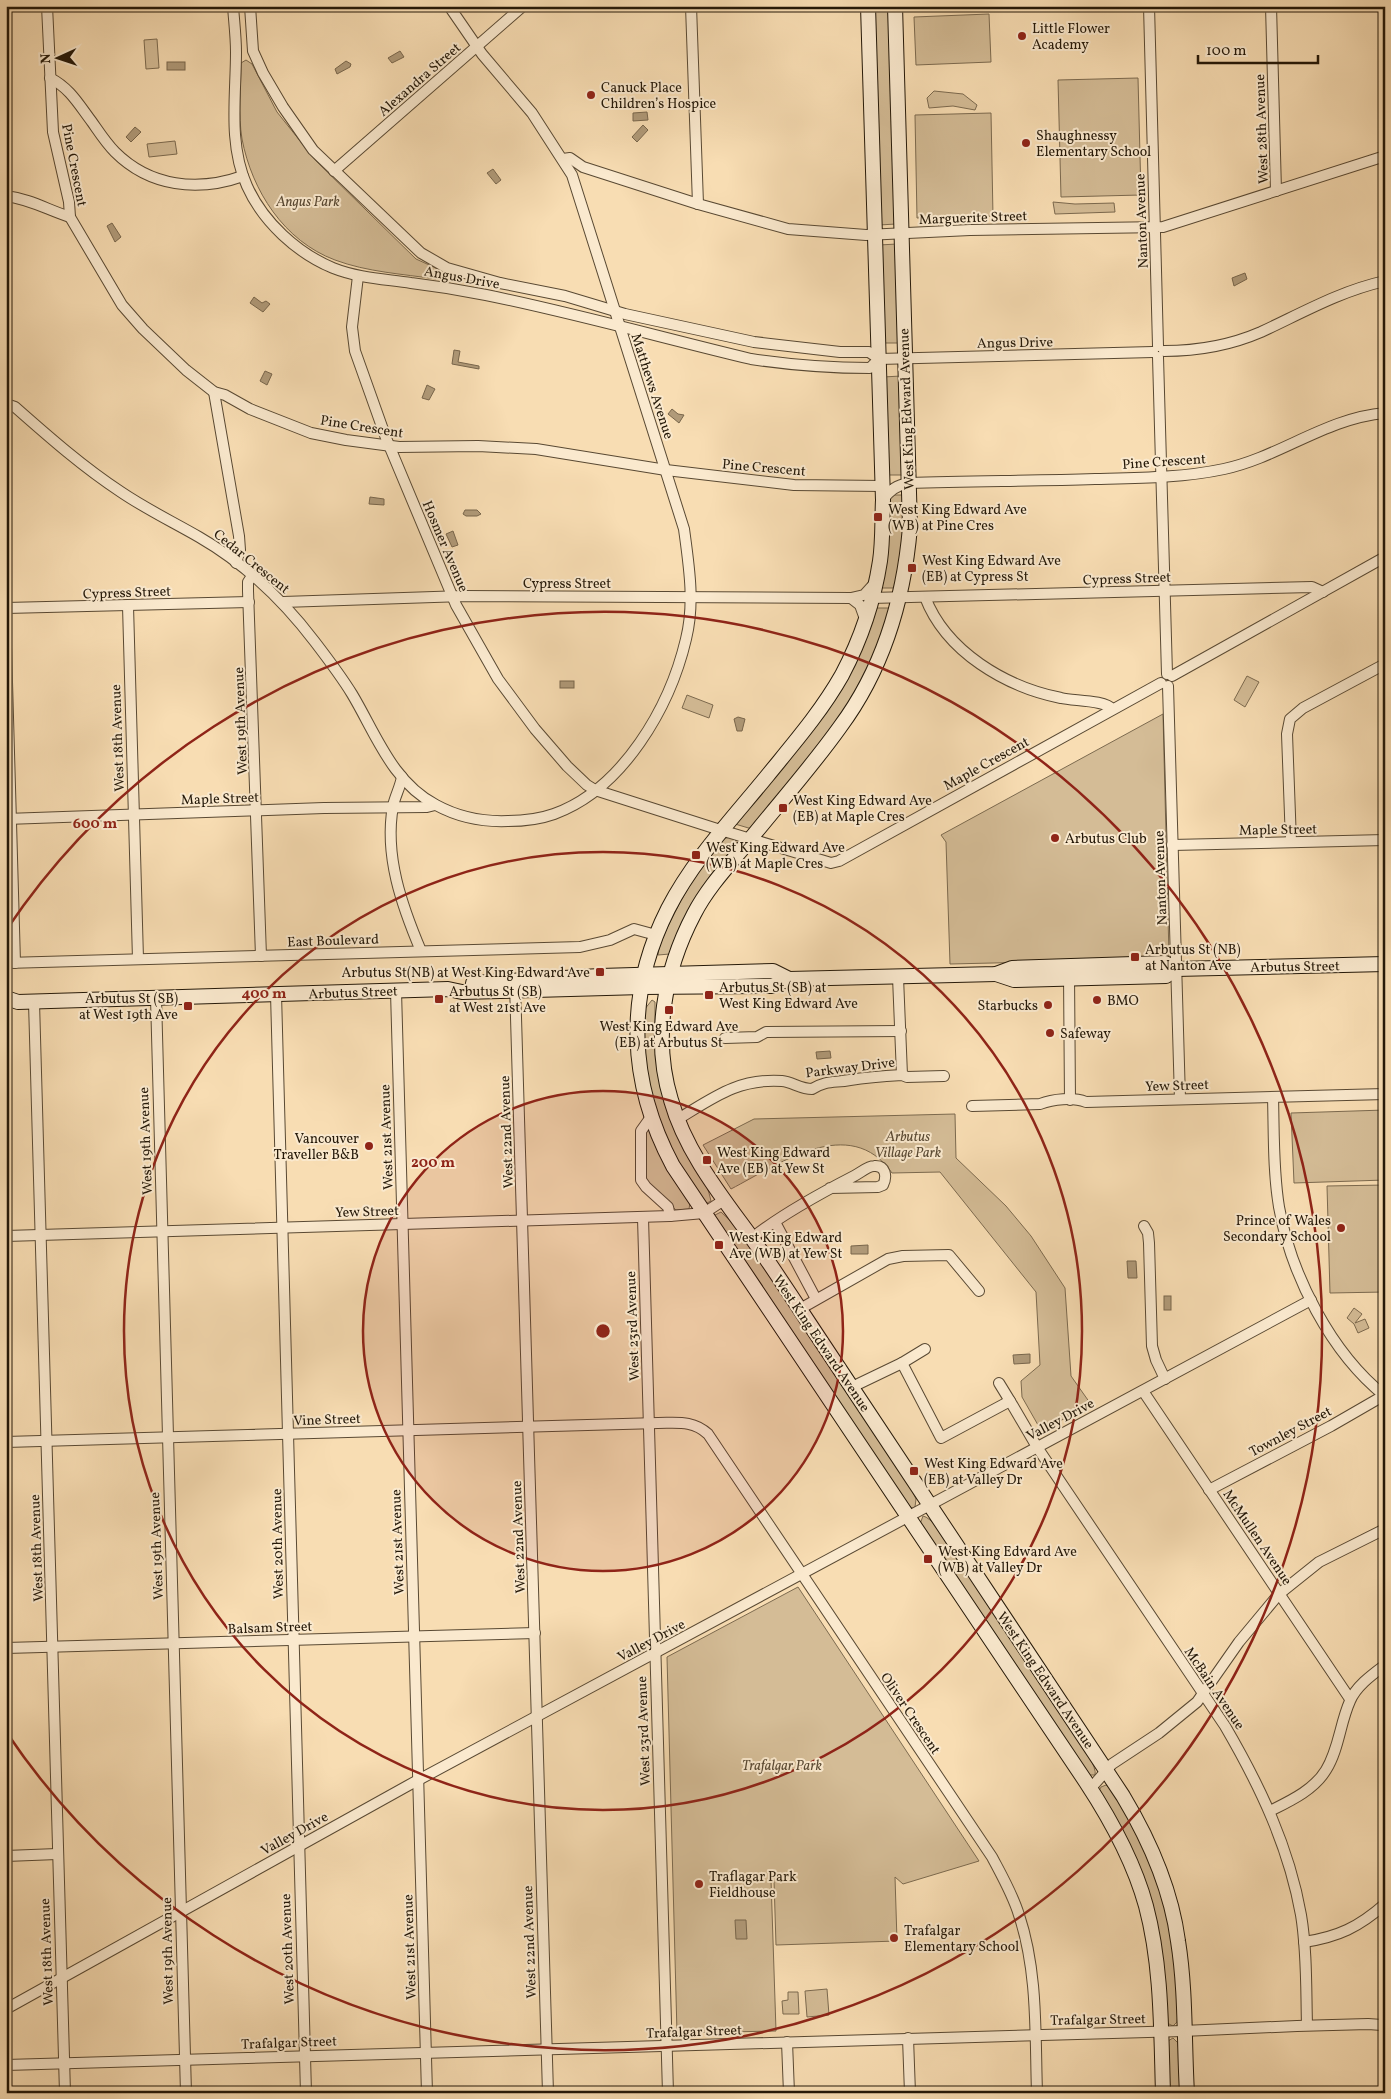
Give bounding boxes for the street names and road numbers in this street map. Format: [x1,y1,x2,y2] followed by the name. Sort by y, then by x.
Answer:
[375,39,465,121] street label: Alexandra Street
[1251,73,1274,184] street label: West 28th Avenue
[56,122,91,208] street label: Pine Crescent
[1131,173,1154,269] street label: Nanton Avenue
[918,207,1028,230] street label: Marguerite Street
[423,263,501,295] street label: Angus Drive
[895,327,920,490] street label: West King Edward Avenue
[626,331,678,442] street label: Matthews Avenue
[977,333,1054,354] street label: Angus Drive
[319,412,405,443] street label: Pine Crescent
[1122,450,1207,475] street label: Pine Crescent
[721,455,807,482] street label: Pine Crescent
[417,498,473,595] street label: Hosmer Avenue
[209,525,293,599] street label: Cedar Crescent
[1083,568,1172,591] street label: Cypress Street
[523,575,611,594] street label: Cypress Street
[83,582,172,605] street label: Cypress Street
[230,666,253,775] street label: West 19th Avenue
[107,683,130,792] street label: West 18th Avenue
[940,733,1033,796] street label: Maple Crescent
[181,789,260,810] street label: Maple Street
[1239,820,1317,841] street label: Maple Street
[1150,830,1173,926] street label: Nanton Avenue
[287,930,379,953] street label: East Boulevard
[1250,957,1340,978] street label: Arbutus Street
[308,982,398,1005] street label: Arbutus Street
[804,1054,896,1083] street label: Parkway Drive
[496,1075,519,1189] street label: West 22nd Avenue
[1145,1076,1209,1097] street label: Yew Street
[376,1083,399,1190] street label: West 21st Avenue
[135,1086,158,1195] street label: West 19th Avenue
[335,1202,399,1223] street label: Yew Street
[622,1270,645,1381] street label: West 23rd Avenue
[768,1271,874,1416] street label: West King Edward Avenue
[1023,1394,1098,1446] street label: Valley Drive
[1246,1403,1335,1462] street label: Townley Street
[293,1410,361,1431] street label: Vine Street
[508,1480,531,1594] street label: West 22nd Avenue
[1218,1486,1296,1590] street label: McMullen Avenue
[268,1488,289,1600] street label: West 20th Avenue
[387,1488,410,1595] street label: West 21st Avenue
[146,1491,169,1600] street label: West 19th Avenue
[26,1493,49,1602] street label: West 18th Avenue
[992,1608,1098,1753] street label: West King Edward Avenue
[614,1615,689,1667] street label: Valley Drive
[227,1618,313,1639] street label: Balsam Street
[1179,1644,1249,1734] street label: McBain Avenue
[875,1669,944,1759] street label: Oliver Crescent
[633,1675,656,1786] street label: West 23rd Avenue
[258,1808,332,1861] street label: Valley Drive
[519,1885,542,1999] street label: West 22nd Avenue
[277,1893,300,2005] street label: West 20th Avenue
[399,1893,422,2000] street label: West 21st Avenue
[36,1897,59,2006] street label: West 18th Avenue
[158,1897,179,2005] street label: West 19th Avenue
[1050,2010,1146,2031] street label: Trafalgar Street
[646,2021,742,2044] street label: Trafalgar Street
[241,2032,337,2055] street label: Trafalgar Street

